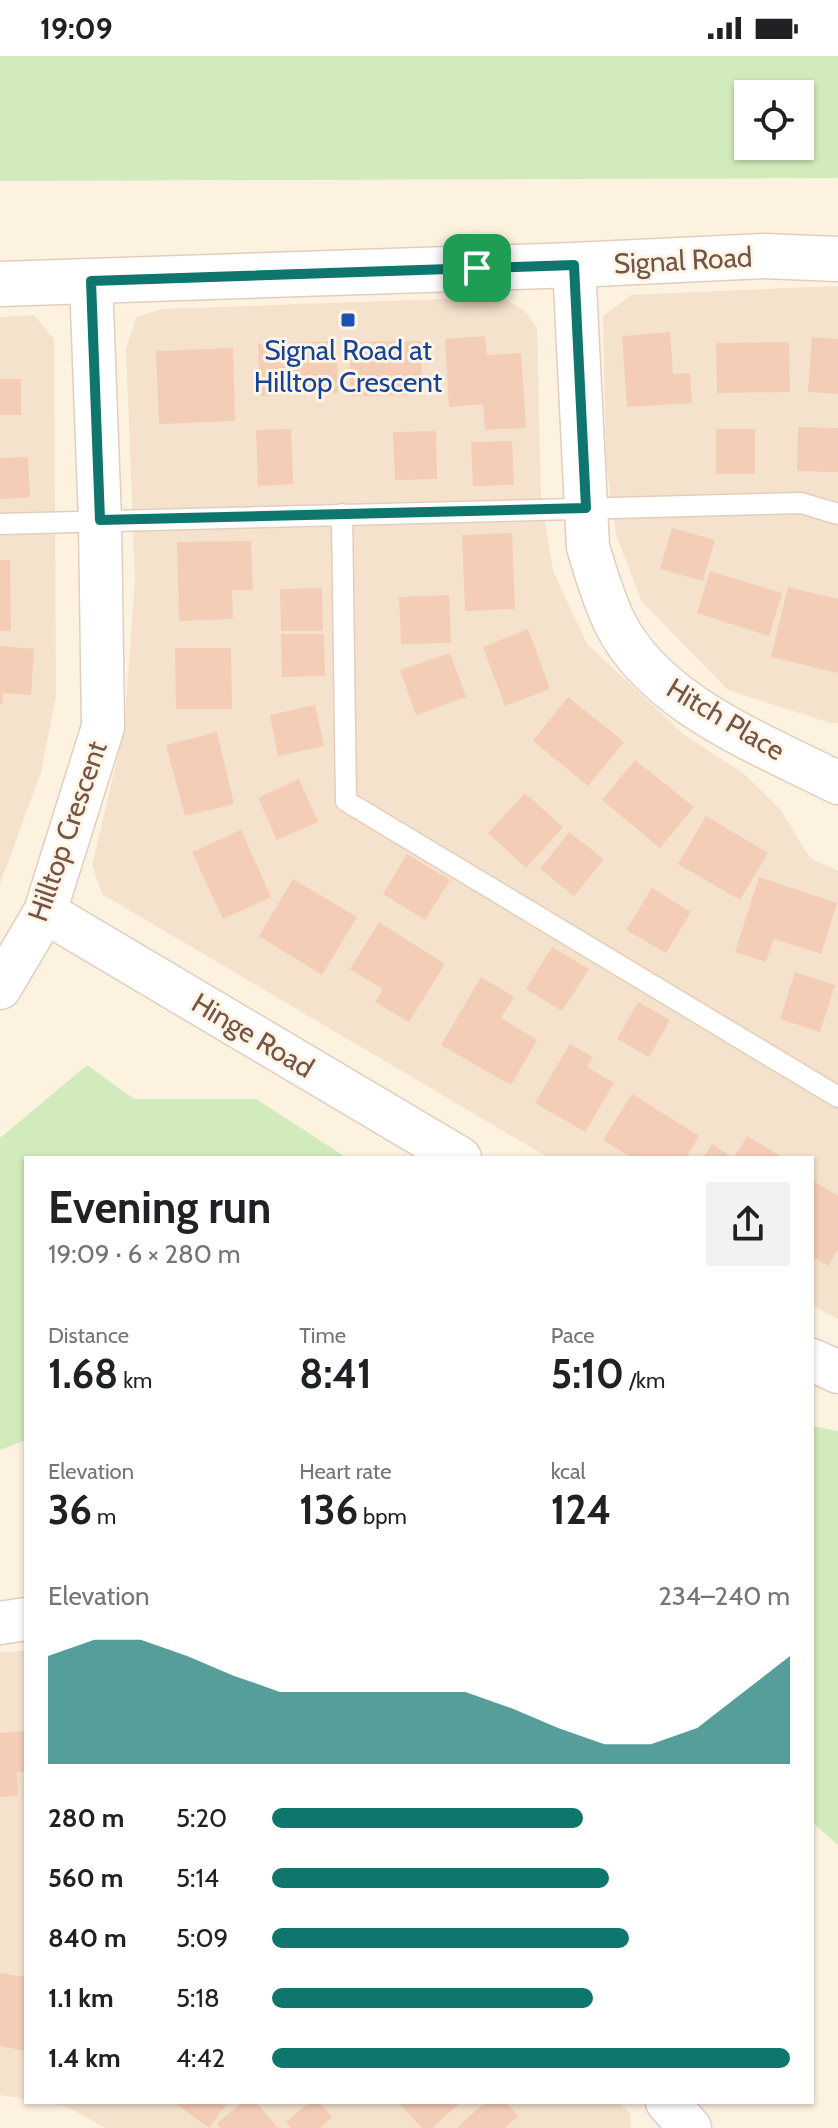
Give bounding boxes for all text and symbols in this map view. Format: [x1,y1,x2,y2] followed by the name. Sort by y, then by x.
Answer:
[40,10,113,47] text: 19:09
[734,80,814,160] map controls
[734,80,814,160] button: locate
[443,234,511,302] pin
[613,239,753,281] street label: Signal Road
[455,246,499,290] icon: arrive
[339,311,357,329] marker: Signal Road at Hilltop Crescent
[254,333,442,399] place label: Signal Road at Hilltop Crescent
[661,671,791,767] street label: Hitch Place
[20,736,114,926] street label: Hilltop Crescent
[186,985,320,1085] street label: Hinge Road
[48,1181,271,1234] text: Evening run
[706,1182,790,1266] button: share
[48,1238,241,1270] text: 19:09 · 6 × 280 m
[48,1322,129,1349] text: Distance
[299,1322,346,1349] text: Time
[551,1322,595,1349] text: Pace
[48,1349,118,1398] text: 1.68
[299,1349,372,1398] text: 8:41
[551,1349,624,1398] text: 5:10
[118,1367,152,1394] text: km
[624,1367,665,1394] text: /km
[48,1458,134,1485] text: Elevation
[299,1458,391,1485] text: Heart rate
[551,1458,586,1485] text: kcal
[48,1485,92,1534] text: 36
[299,1485,358,1534] text: 136
[551,1485,611,1534] text: 124
[92,1503,116,1530] text: m
[358,1503,407,1530] text: bpm
[48,1580,150,1612] text: Elevation
[658,1580,790,1612] text: 234–240 m
[48,1802,124,1834] text: 280 m
[176,1802,227,1834] text: 5:20
[48,1862,123,1894] text: 560 m
[176,1862,219,1894] text: 5:14
[48,1922,127,1954] text: 840 m
[176,1922,228,1954] text: 5:09
[48,1982,114,2014] text: 1.1 km
[176,1982,220,2014] text: 5:18
[48,2042,121,2074] text: 1.4 km
[176,2042,225,2074] text: 4:42

